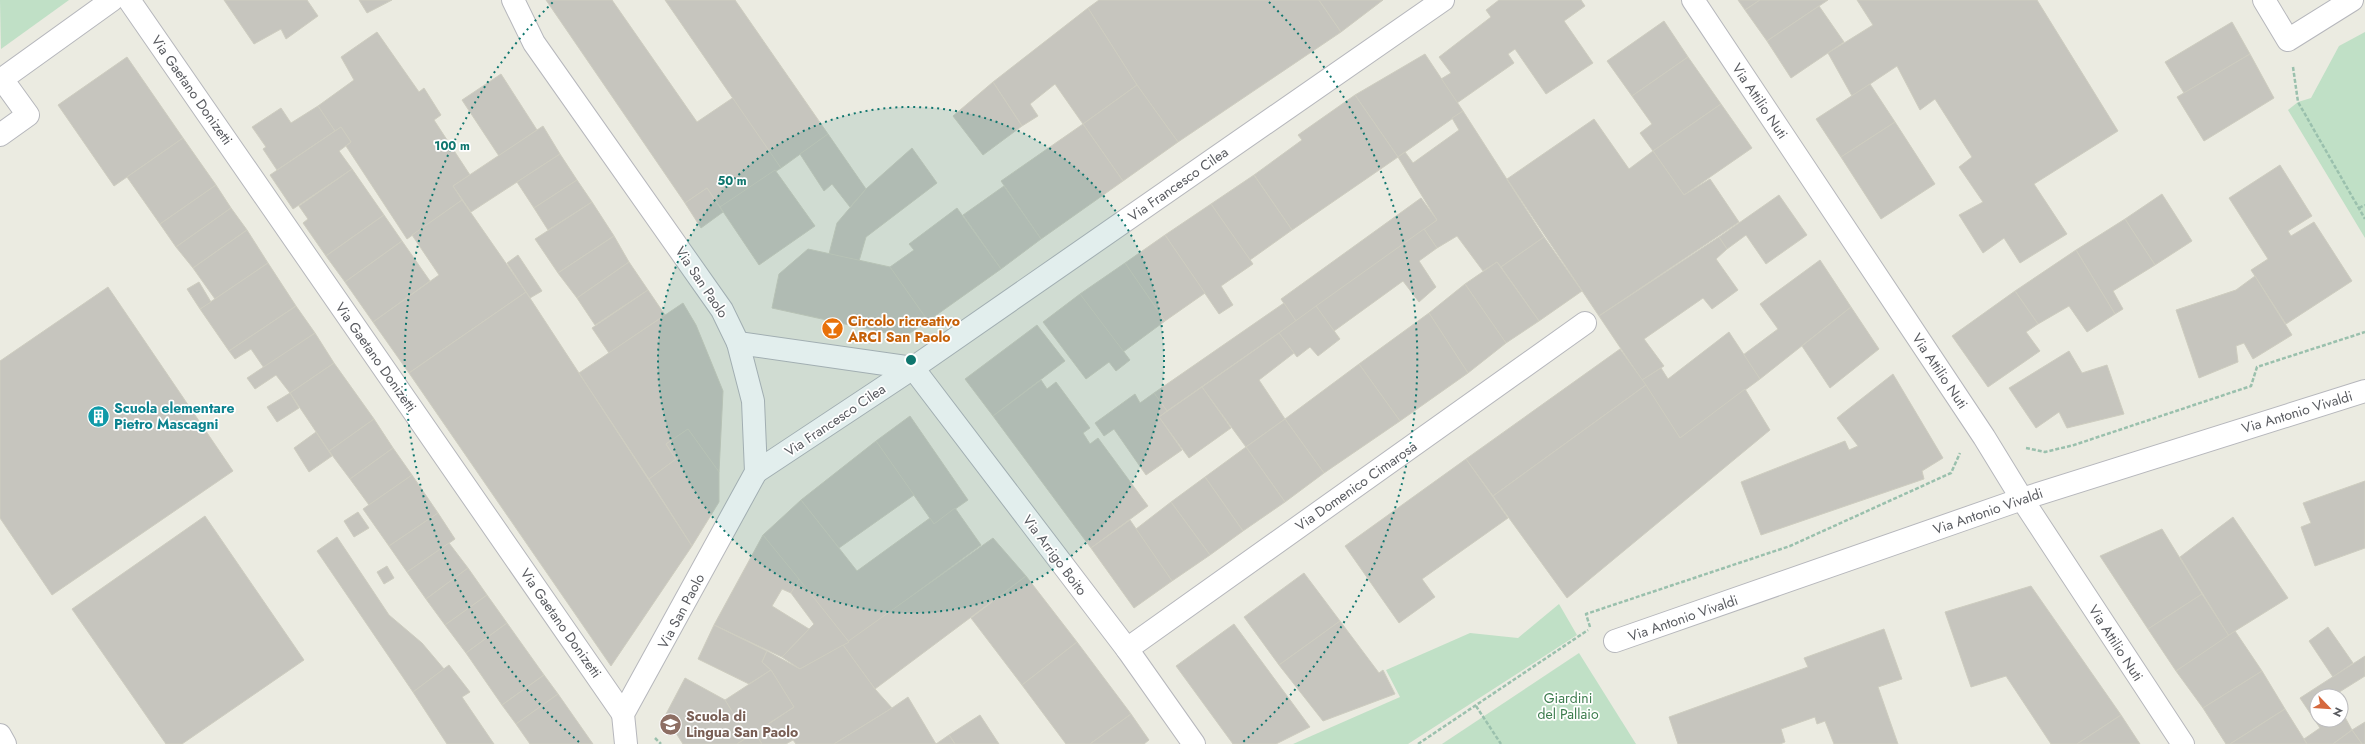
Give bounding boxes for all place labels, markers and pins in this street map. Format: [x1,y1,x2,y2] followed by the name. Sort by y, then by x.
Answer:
[847,311,960,347] place label: Circolo ricreativo ARCI San Paolo
[819,316,845,342] bar icon: Circolo ricreativo ARCI San Paolo
[904,353,918,367] centre of rings
[114,398,234,434] place label: Scuola elementare Pietro Mascagni
[85,403,111,429] building icon: Scuola elementare Pietro Mascagni
[686,706,798,742] place label: Scuola di Lingua San Paolo
[658,711,684,737] school or university icon: Scuola di Lingua San Paolo

